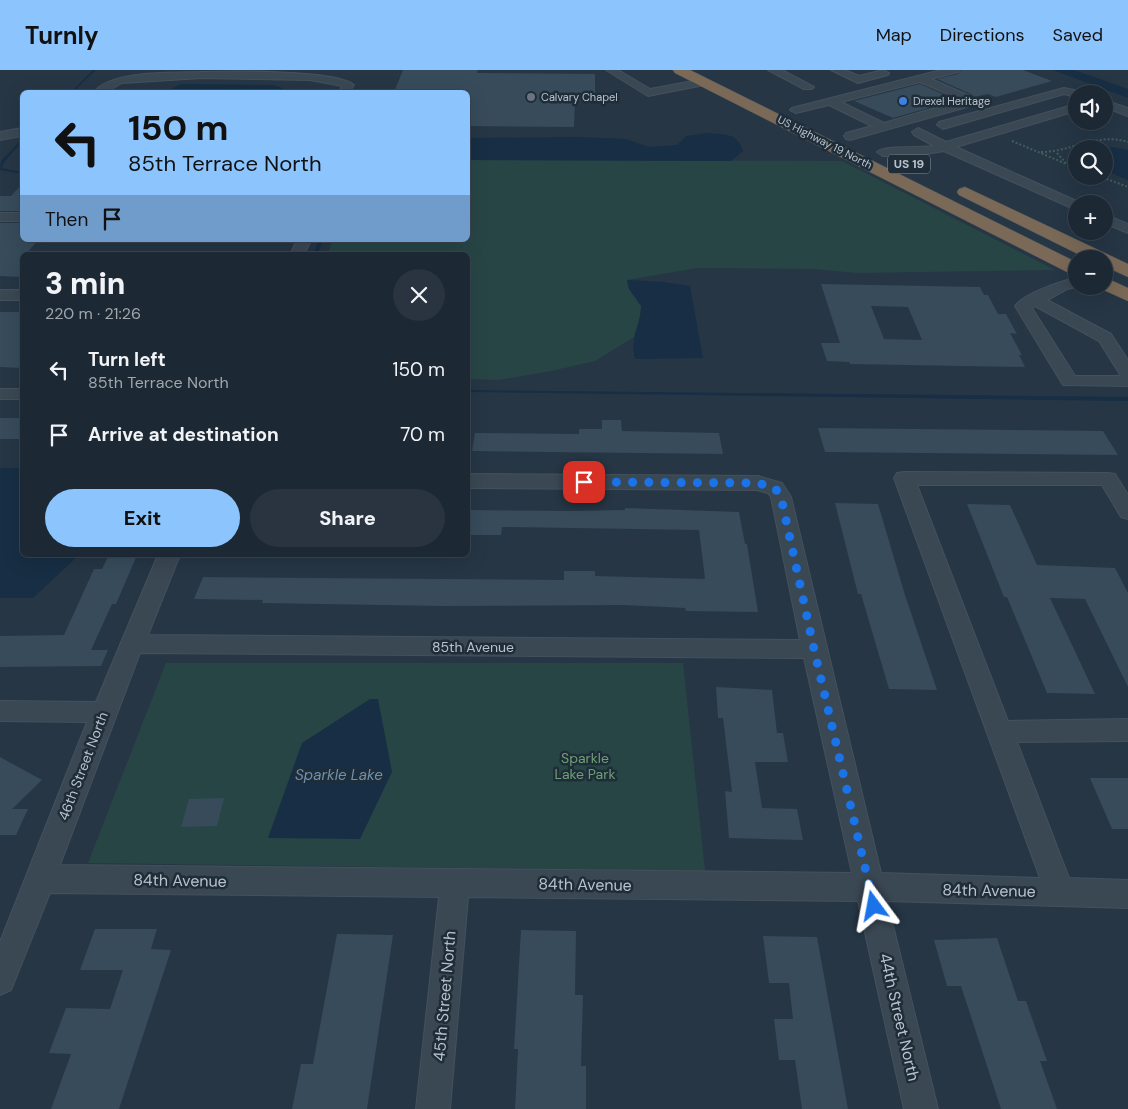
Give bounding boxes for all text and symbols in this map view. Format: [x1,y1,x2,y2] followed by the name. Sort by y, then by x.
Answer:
[25,20,98,51] text: Turnly
[876,23,912,47] text: Map
[940,23,1025,47] text: Directions
[1053,23,1103,47] text: Saved
[1068,85,1113,295] map controls
[1068,85,1113,130] button: sound
[541,90,618,104] place label: Calvary Chapel
[525,91,537,103] marker: Calvary Chapel
[913,94,990,108] place label: Drexel Heritage
[897,95,909,107] marker: Drexel Heritage
[128,105,228,151] text: 150 m
[45,110,110,175] icon: left
[775,112,875,172] street label: US Highway 19 North
[1068,140,1113,185] button: search
[128,149,322,178] text: 85th Terrace North
[888,155,930,174] road number: US 19
[1068,195,1113,240] button: +
[98,205,126,233] icon: arrive
[45,207,88,232] text: Then
[1068,250,1113,295] button: −
[45,264,125,303] text: 3 min
[393,269,445,321] button: close
[45,303,141,324] text: 220 m · 21:26
[88,347,166,372] text: Turn left
[45,356,73,384] icon: left
[393,357,445,382] text: 150 m
[88,372,229,393] text: 85th Terrace North
[45,421,73,449] icon: arrive
[88,422,279,447] text: Arrive at destination
[400,422,445,447] text: 70 m
[563,461,605,503] pin
[570,468,598,496] icon: arrive
[45,489,240,547] button: Exit
[250,489,445,547] button: Share
[432,638,514,656] street label: 85th Avenue
[54,709,112,823] street label: 46th Street North
[555,749,615,783] park label: Sparkle Lake Park
[295,765,383,785] water label: Sparkle Lake
[133,869,227,892] street label: 84th Avenue
[538,873,632,896] street label: 84th Avenue
[847,879,899,931] position arrow
[942,879,1036,902] street label: 84th Avenue
[428,930,461,1062] street label: 45th Street North
[875,951,924,1083] street label: 44th Street North

